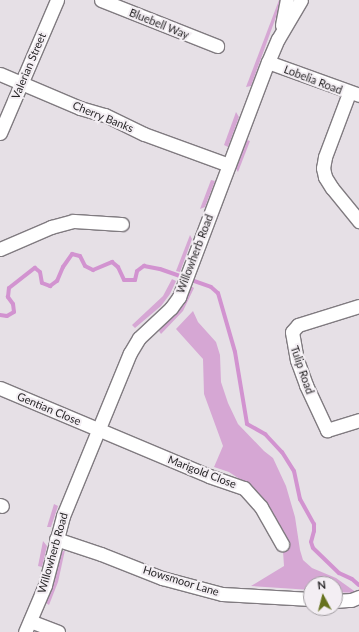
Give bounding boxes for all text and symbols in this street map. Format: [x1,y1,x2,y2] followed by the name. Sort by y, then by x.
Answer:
[127,6,191,42] street label: Bluebell Way
[9,31,49,101] street label: Valerian Street
[282,63,344,97] street label: Lobelia Road
[71,99,135,135] street label: Cherry Banks
[174,213,216,295] street label: Willowherb Road
[288,344,316,396] street label: Tulip Road
[15,390,83,428] street label: Gentian Close
[166,453,238,491] street label: Marigold Close
[35,511,71,595] street label: Willowherb Road
[141,563,221,599] street label: Howsmoor Lane
[303,576,343,616] north arrow
[317,578,327,592] text: N

